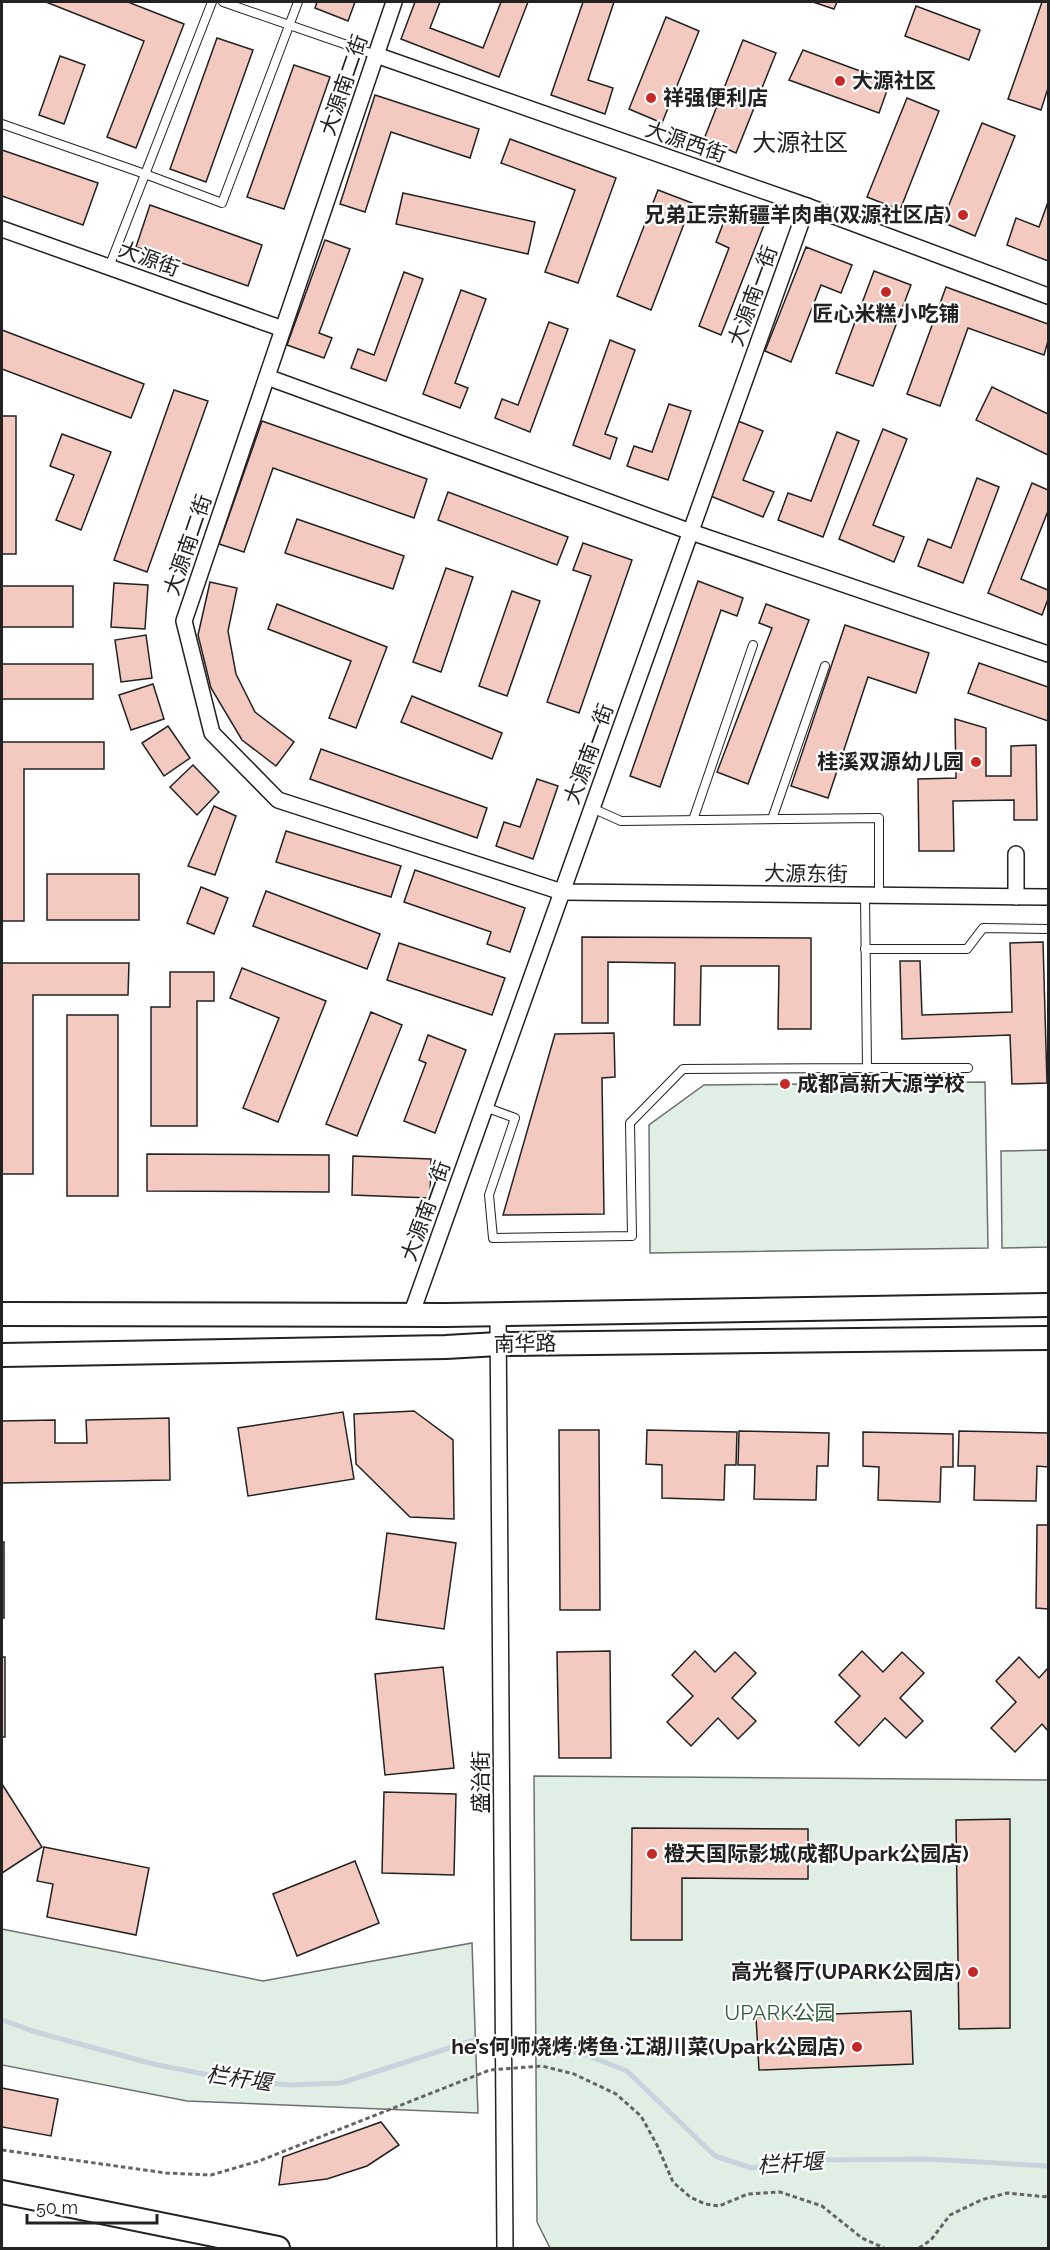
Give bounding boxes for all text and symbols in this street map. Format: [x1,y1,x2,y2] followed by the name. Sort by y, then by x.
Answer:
[315,31,372,139] street label: 大源南二街
[852,68,936,93] place label: 大源社区
[833,74,847,88] marker: 大源社区
[663,85,768,110] place label: 祥强便利店
[644,91,658,105] marker: 祥强便利店
[642,116,730,167] street label: 大源西街
[752,128,848,157] district label: 大源社区
[644,202,951,227] place label: 兄弟正宗新疆羊肉串(双源社区店)
[956,208,970,222] marker: 兄弟正宗新疆羊肉串(双源社区店)
[115,236,183,281] street label: 大源街
[723,242,782,349] street label: 大源南一街
[879,285,893,299] marker: 匠心米糕小吃铺
[813,301,960,326] place label: 匠心米糕小吃铺
[159,491,216,599] street label: 大源南二街
[559,700,618,807] street label: 大源南一街
[817,749,964,774] place label: 桂溪双源幼儿园
[969,755,983,769] marker: 桂溪双源幼儿园
[764,860,848,887] street label: 大源东街
[797,1071,965,1096] place label: 成都高新大源学校
[778,1077,792,1091] marker: 成都高新大源学校
[396,1157,455,1264] street label: 大源南一街
[493,1330,557,1357] street label: 南华路
[468,1751,493,1814] street label: 盛治街
[664,1841,969,1866] place label: 橙天国际影城(成都Upark公园店)
[645,1847,659,1861] marker: 橙天国际影城(成都Upark公园店)
[731,1959,961,1984] place label: 高光餐厅(UPARK公园店)
[966,1965,980,1979] marker: 高光餐厅(UPARK公园店)
[724,2000,836,2025] park label: UPARK公园
[451,2034,845,2059] place label: he’s何师烧烤·烤鱼·江湖川菜(Upark公园店)
[850,2040,864,2054] marker: he’s何师烧烤·烤鱼·江湖川菜(Upark公园店)
[205,2061,277,2096] water label: 栏杆堰
[756,2147,828,2178] water label: 栏杆堰
[27,2187,158,2225] scale bar
[36,2197,78,2218] text: 50 m

